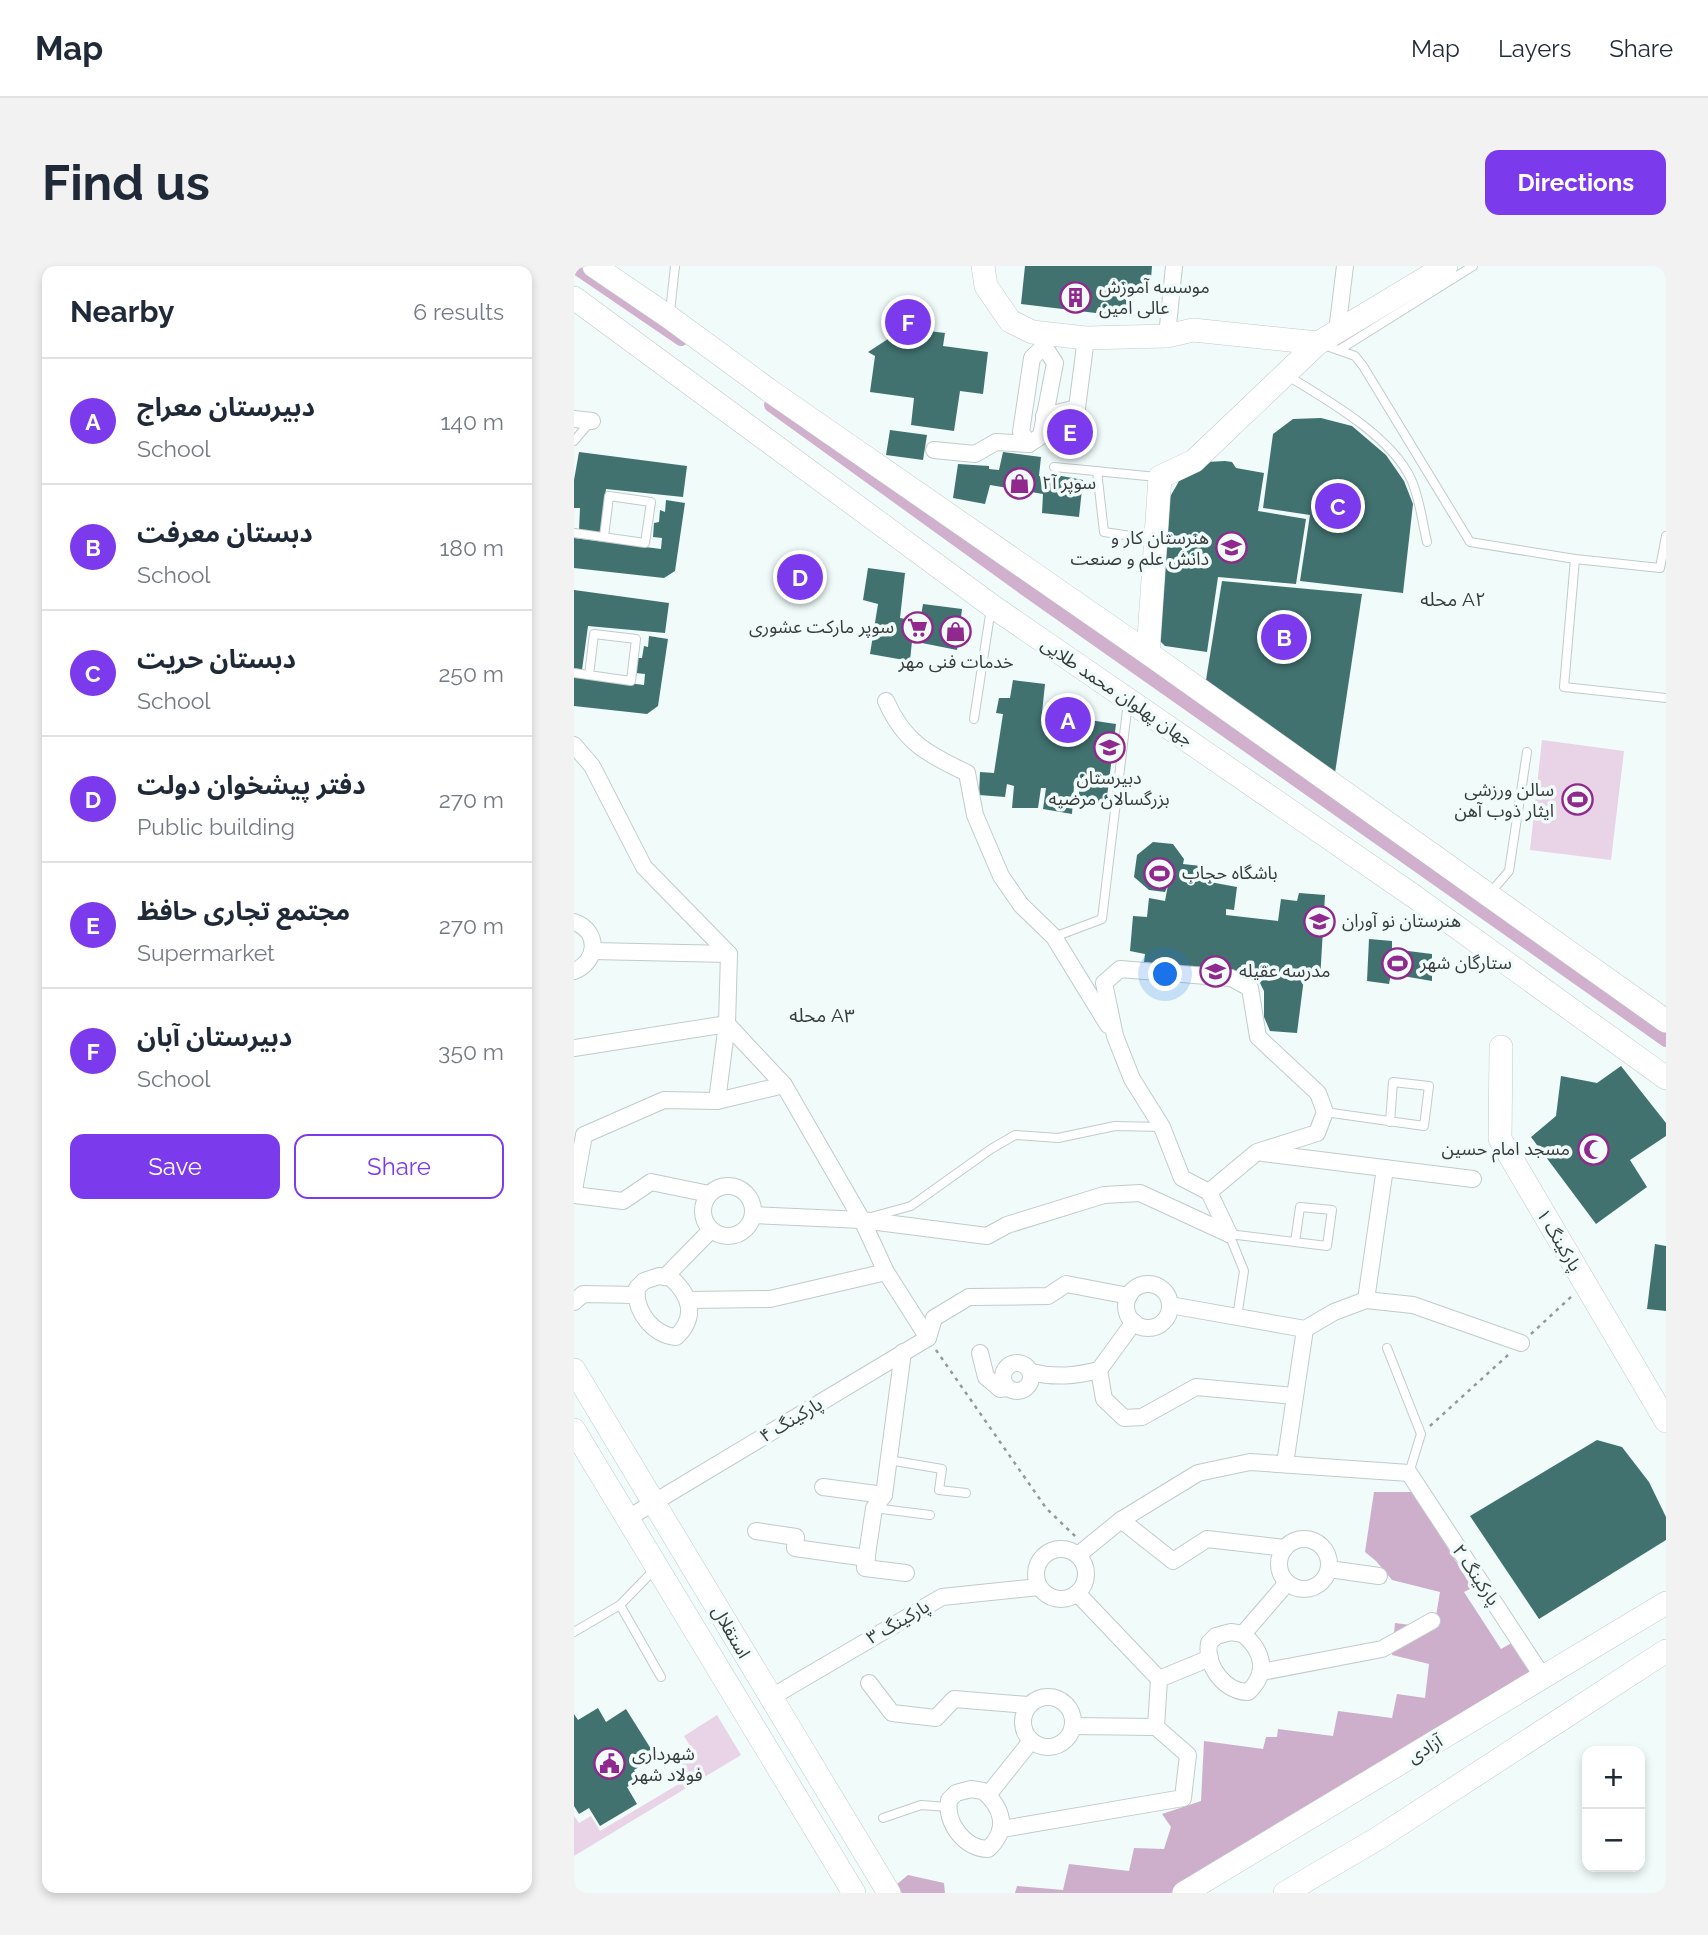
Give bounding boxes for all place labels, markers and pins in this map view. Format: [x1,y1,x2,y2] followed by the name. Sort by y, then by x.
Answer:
[1099,276,1210,319] place label: موسسه آموزش عالی امین
[1059,280,1093,314] building icon: موسسه آموزش عالی امین
[885,296,931,348] pin: F
[1047,406,1093,458] pin: E
[1002,466,1036,500] shop icon: سوپر آ۲
[1042,472,1096,494] place label: سوپر آ۲
[1315,480,1361,532] pin: C
[1071,527,1209,572] place label: هنرستان کار و دانش علم و صنعت
[1215,531,1249,565] school or university icon: هنرستان کار و دانش علم و صنعت
[777,551,823,603] pin: D
[900,610,934,644] supermarket icon: سوپر مارکت عشوری
[1261,611,1307,663] pin: B
[939,615,973,649] shop icon: خدمات فنی مهر
[749,616,894,638] place label: سوپر مارکت عشوری
[897,651,1014,673] place label: خدمات فنی مهر
[1045,694,1091,746] pin: A
[1092,731,1126,765] school or university icon: دبیرستان بزرگسالان مرضیه
[1049,767,1169,810] place label: دبیرستان بزرگسالان مرضیه
[1454,779,1554,822] place label: سالن ورزشی ایثار ذوب آهن
[1560,783,1594,817] sports icon: سالن ورزشی ایثار ذوب آهن
[1142,856,1176,890] sports icon: باشگاه حجاب
[1182,862,1278,883] place label: باشگاه حجاب
[1302,904,1336,938] school or university icon: هنرستان نو آوران
[1342,910,1461,932] place label: هنرستان نو آوران
[1380,946,1414,980] sports icon: ستارگان شهر
[1419,952,1512,974] place label: ستارگان شهر
[1199,954,1233,988] school or university icon: مدرسه عقیله
[1239,960,1330,982] place label: مدرسه عقیله
[1576,1132,1610,1166] mosque icon: مسجد امام حسین
[1442,1138,1570,1163] place label: مسجد امام حسین
[631,1743,703,1786] place label: شهرداری فولاد شهر
[592,1747,626,1781] public building icon: شهرداری فولاد شهر

